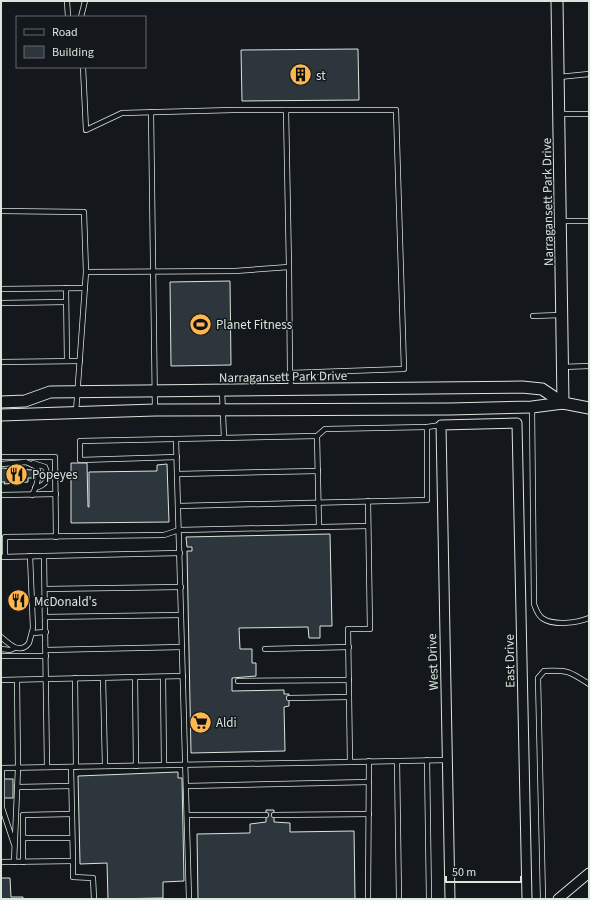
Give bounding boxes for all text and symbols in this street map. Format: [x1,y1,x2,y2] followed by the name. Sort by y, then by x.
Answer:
[16,16,146,68] legend
[52,24,78,41] text: Road
[52,44,94,61] text: Building
[287,62,313,88] building icon: st
[316,67,326,85] place label: st
[538,138,558,266] street label: Narragansett Park Drive
[187,311,213,337] sports icon: Planet Fitness
[216,316,293,334] place label: Planet Fitness
[219,367,347,387] street label: Narragansett Park Drive
[4,461,30,487] restaurant icon: Popeyes
[32,466,78,484] place label: Popeyes
[5,588,31,614] restaurant icon: McDonald's
[34,593,98,611] place label: McDonald's
[423,633,443,691] street label: West Drive
[501,634,519,688] street label: East Drive
[187,709,213,735] supermarket icon: Aldi
[216,714,237,732] place label: Aldi
[446,858,521,884] scale bar
[452,864,476,881] text: 50 m

